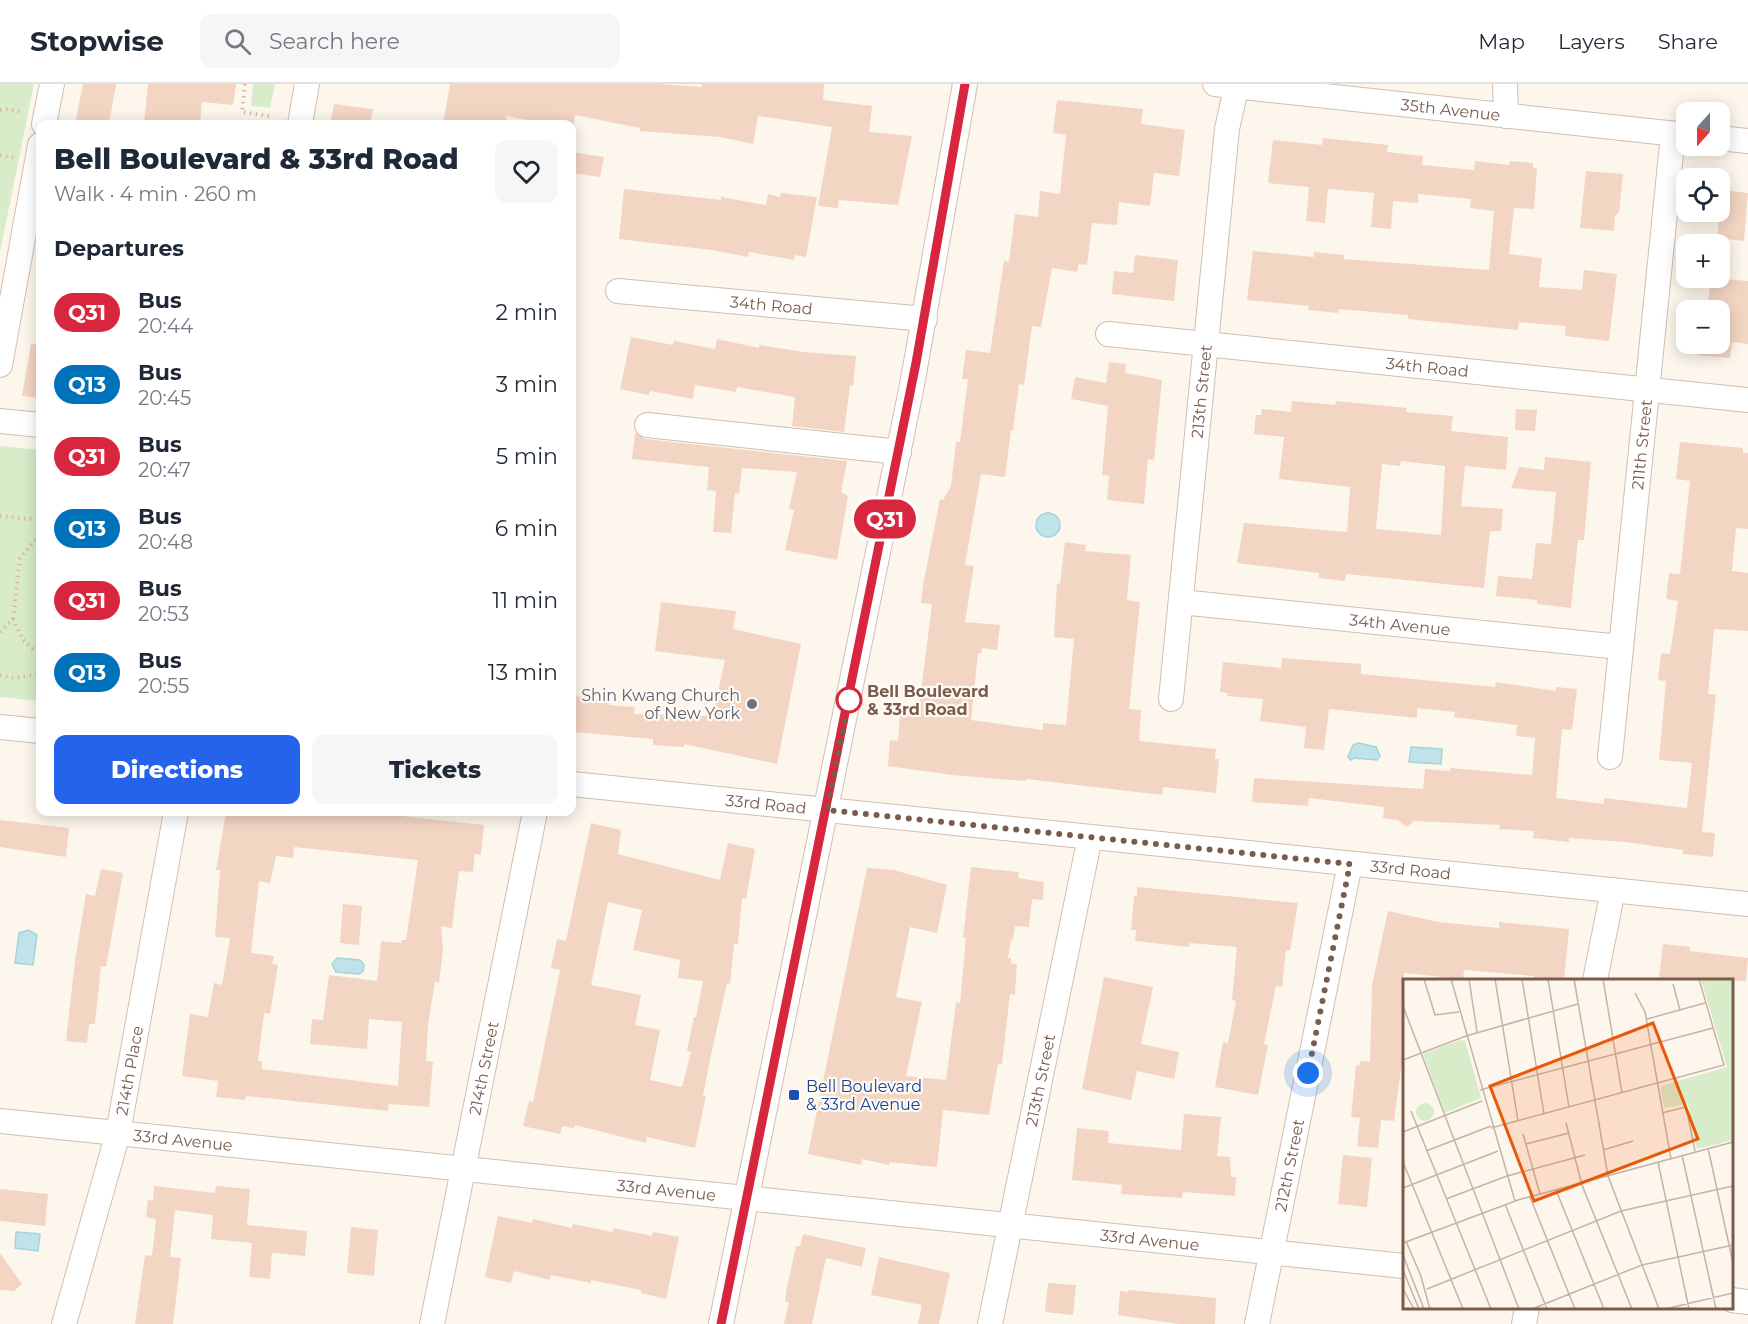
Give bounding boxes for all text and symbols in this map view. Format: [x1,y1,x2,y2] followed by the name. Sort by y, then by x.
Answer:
[200,14,620,68] search box
[30,24,164,58] text: Stopwise
[221,25,254,58] icon: search
[269,28,400,55] text: Search here
[1478,29,1525,54] text: Map
[1558,29,1625,54] text: Layers
[1658,29,1718,54] text: Share
[1400,95,1501,125] street label: 35th Avenue
[1676,102,1730,156] north arrow
[1676,102,1730,354] map controls
[495,140,558,203] button: heart
[54,142,459,176] text: Bell Boulevard & 33rd Road
[1676,168,1730,222] button: locate
[54,182,257,206] text: Walk · 4 min · 260 m
[1676,234,1730,288] button: +
[54,235,184,262] text: Departures
[138,287,182,314] text: Bus
[729,292,814,319] street label: 34th Road
[496,299,558,326] text: 2 min
[68,300,106,325] text: Q31
[1676,300,1730,354] button: −
[138,314,193,338] text: 20:44
[1188,343,1216,439] street label: 213th Street
[1385,354,1470,381] street label: 34th Road
[138,359,182,386] text: Bus
[496,371,558,398] text: 3 min
[68,372,106,397] text: Q13
[138,386,191,410] text: 20:45
[1628,398,1656,491] street label: 211th Street
[138,431,182,458] text: Bus
[496,443,558,470] text: 5 min
[68,444,106,469] text: Q31
[138,458,191,482] text: 20:47
[850,500,920,538] line badge: Q31
[138,503,182,530] text: Bus
[866,507,904,532] text: Q31
[495,515,558,542] text: 6 min
[68,516,106,541] text: Q13
[138,530,193,554] text: 20:48
[138,575,182,602] text: Bus
[492,587,558,614] text: 11 min
[68,588,106,613] text: Q31
[138,602,189,626] text: 20:53
[1348,610,1451,640] street label: 34th Avenue
[138,647,182,674] text: Bus
[488,659,558,686] text: 13 min
[68,660,106,685] text: Q13
[138,674,189,698] text: 20:55
[867,682,989,719] place label: Bell Boulevard & 33rd Road
[581,686,740,723] place label: Shin Kwang Church of New York
[836,687,862,713] marker: Bell Boulevard & 33rd Road
[745,697,759,711] marker: Shin Kwang Church of New York
[54,735,300,804] button: Directions
[312,735,558,804] button: Tickets
[725,791,807,818] street label: 33rd Road
[1369,857,1452,884] street label: 33rd Road
[1403,979,1733,1309] inset map
[465,1019,503,1117] street label: 214th Street
[112,1024,147,1117] street label: 214th Place
[1022,1032,1059,1128] street label: 213th Street
[1293,1058,1323,1088] your location
[806,1077,922,1114] place label: Bell Boulevard & 33rd Avenue
[787,1088,801,1102] marker: Bell Boulevard & 33rd Avenue
[1271,1117,1308,1213] street label: 212th Street
[132,1126,234,1155] street label: 33rd Avenue
[616,1176,717,1205] street label: 33rd Avenue
[1099,1226,1200,1255] street label: 33rd Avenue

